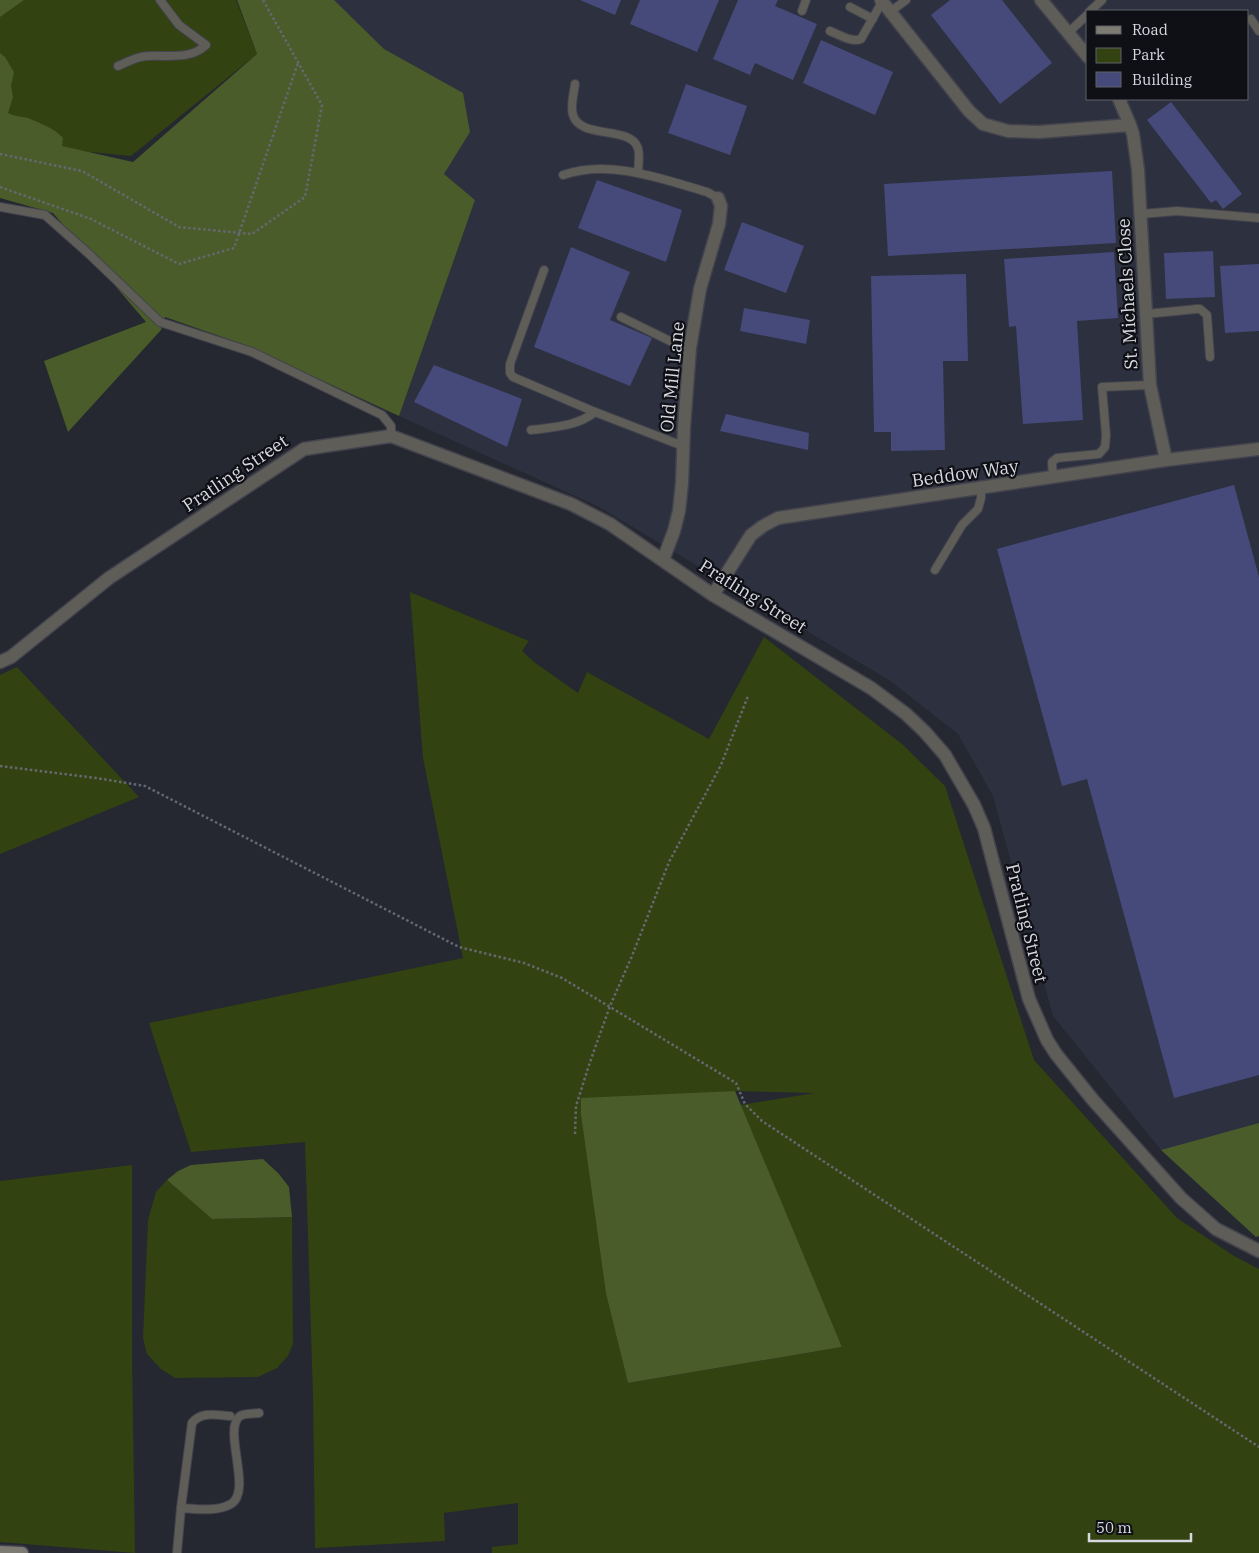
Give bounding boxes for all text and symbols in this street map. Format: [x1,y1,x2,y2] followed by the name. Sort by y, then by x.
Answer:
[1086,10,1249,100] legend
[1132,20,1168,39] text: Road
[1132,45,1165,64] text: Park
[1132,70,1192,89] text: Building
[1112,218,1142,370] street label: St. Michaels Close
[655,320,689,434] street label: Old Mill Lane
[178,429,292,517] street label: Pratling Street
[910,454,1020,492] street label: Beddow Way
[695,554,811,638] street label: Pratling Street
[1001,861,1053,985] street label: Pratling Street
[1089,1510,1192,1542] scale bar
[1096,1518,1132,1537] text: 50 m

